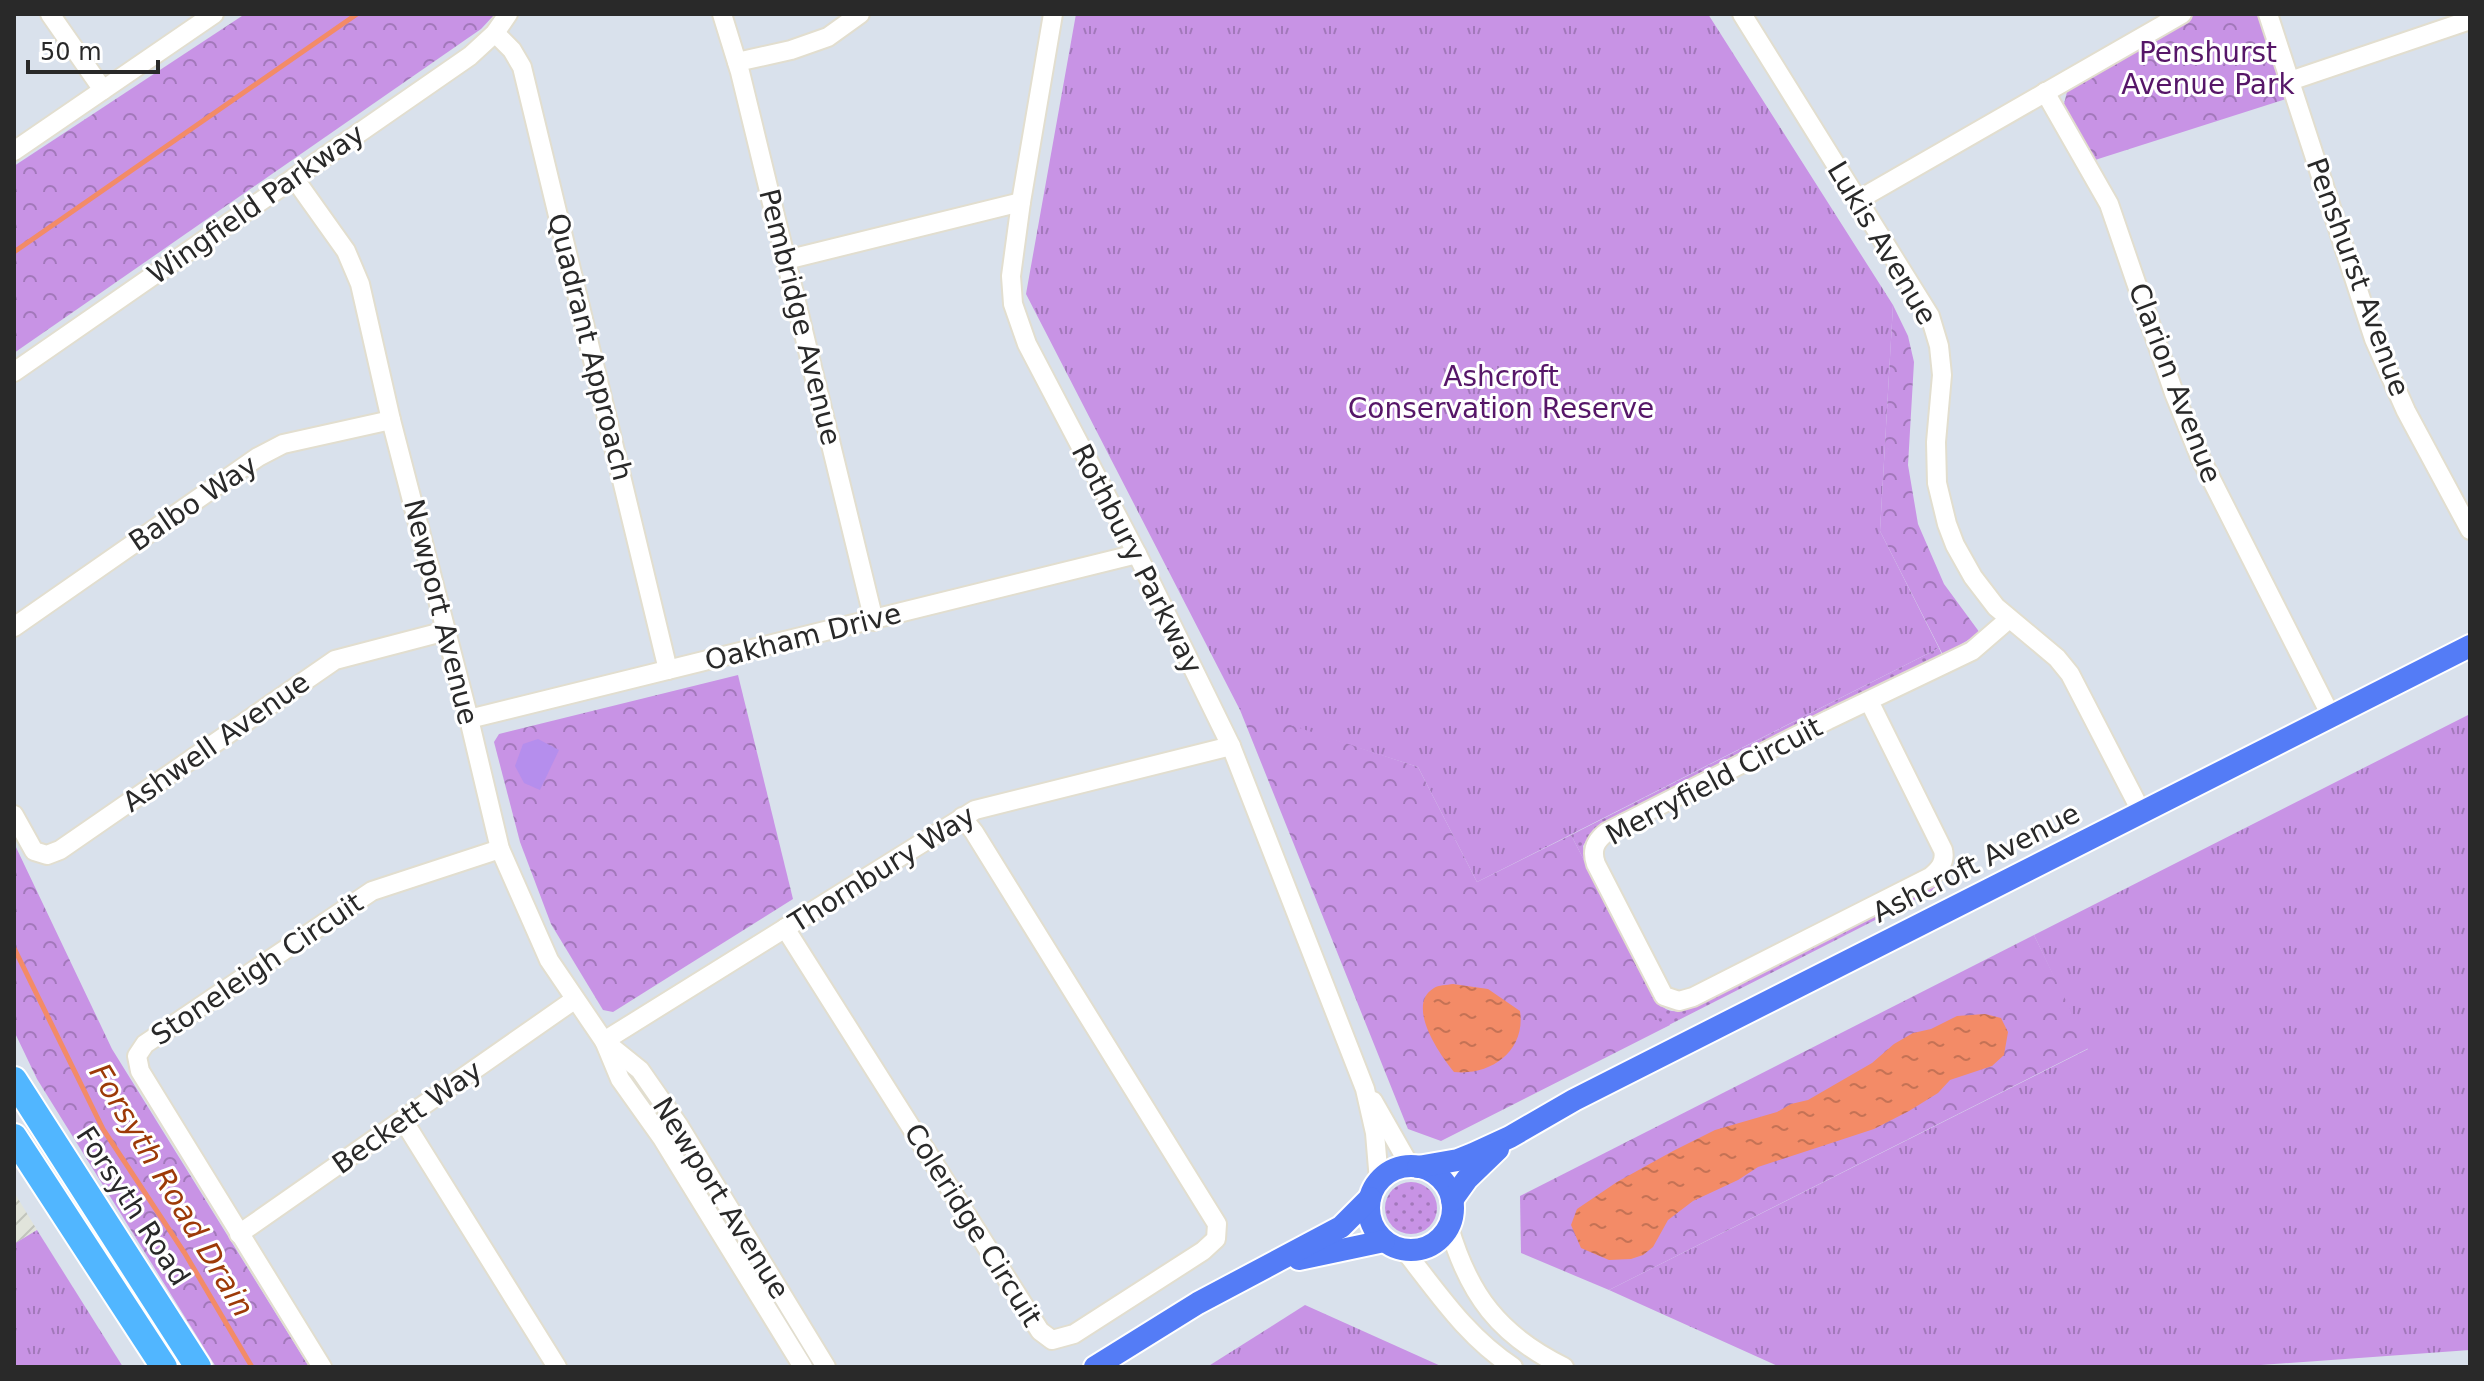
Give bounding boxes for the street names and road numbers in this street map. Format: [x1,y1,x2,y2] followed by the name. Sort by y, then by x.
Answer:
[141,117,371,291] street label: Wingfield Parkway
[2300,153,2416,401] street label: Penshurst Avenue
[1820,155,1944,331] street label: Lukis Avenue
[752,185,848,449] street label: Pembridge Avenue
[541,210,639,484] street label: Quadrant Approach
[2122,278,2228,488] street label: Clarion Avenue
[1065,438,1209,680] street label: Rothbury Parkway
[123,448,263,558] street label: Balbo Way
[397,496,485,728] street label: Newport Avenue
[701,597,905,677] street label: Oakham Drive
[116,665,316,819] street label: Ashwell Avenue
[1600,710,1828,852] street label: Merryfield Circuit
[1867,797,2085,929] street label: Ashcroft Avenue
[782,799,981,940] street label: Thornbury Way
[145,886,369,1052] street label: Stoneleigh Circuit
[326,1053,488,1181] street label: Beckett Way
[646,1091,796,1305] street label: Newport Avenue
[897,1118,1049,1332] street label: Coleridge Circuit
[69,1120,197,1292] street label: Forsyth Road

